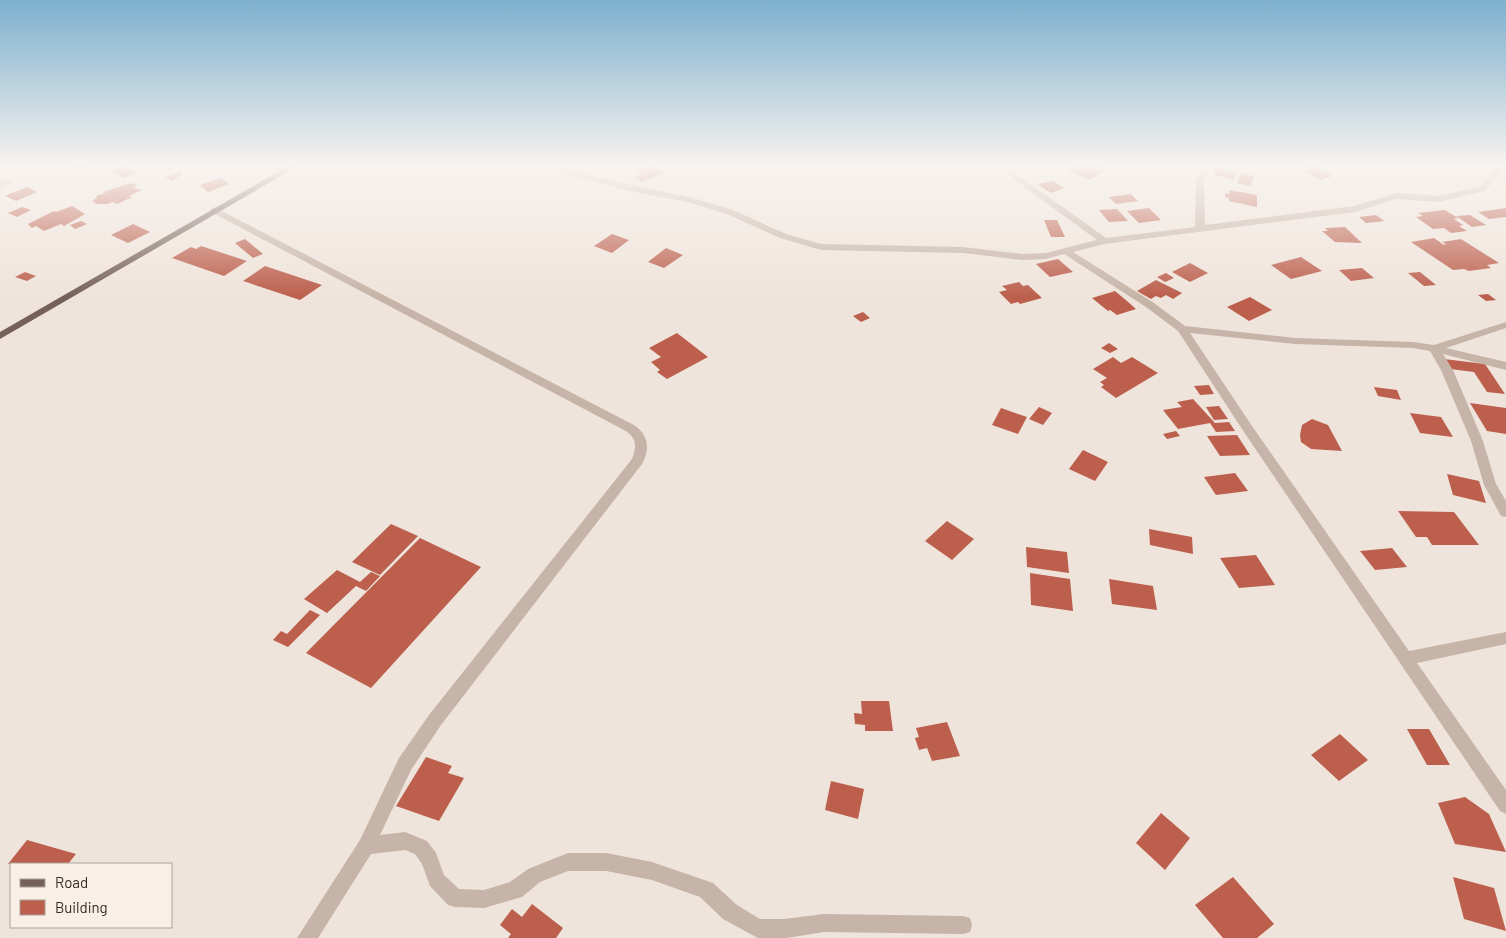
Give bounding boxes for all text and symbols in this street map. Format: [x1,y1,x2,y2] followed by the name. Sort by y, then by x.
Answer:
[10,863,172,928] legend
[55,873,88,891] text: Road
[55,898,108,916] text: Building

